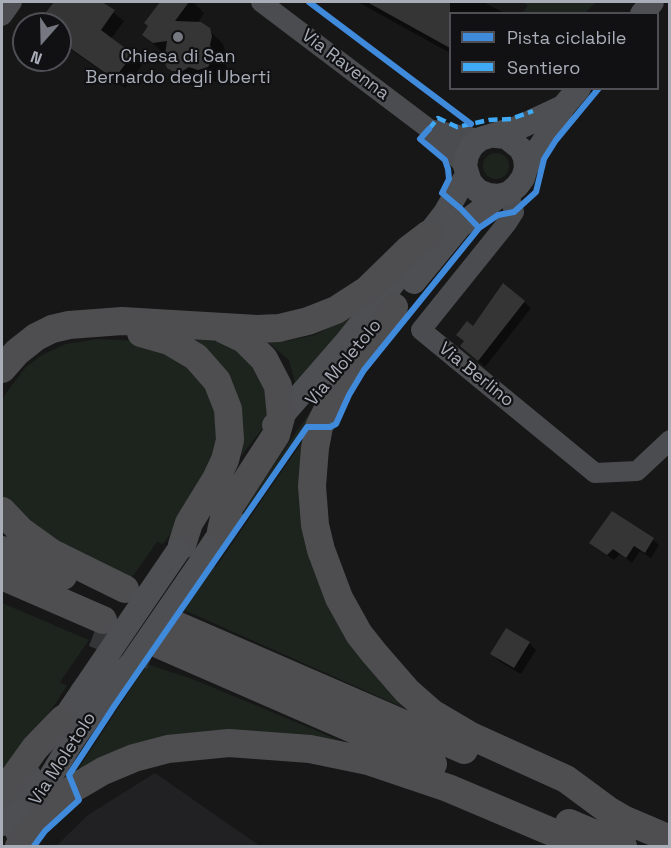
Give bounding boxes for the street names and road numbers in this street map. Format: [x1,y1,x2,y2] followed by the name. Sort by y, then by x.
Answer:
[297,25,393,105] street label: Via Ravenna
[301,315,387,411] street label: Via Moletolo
[434,338,518,412] street label: Via Berlino
[25,708,101,810] street label: Via Moletolo

